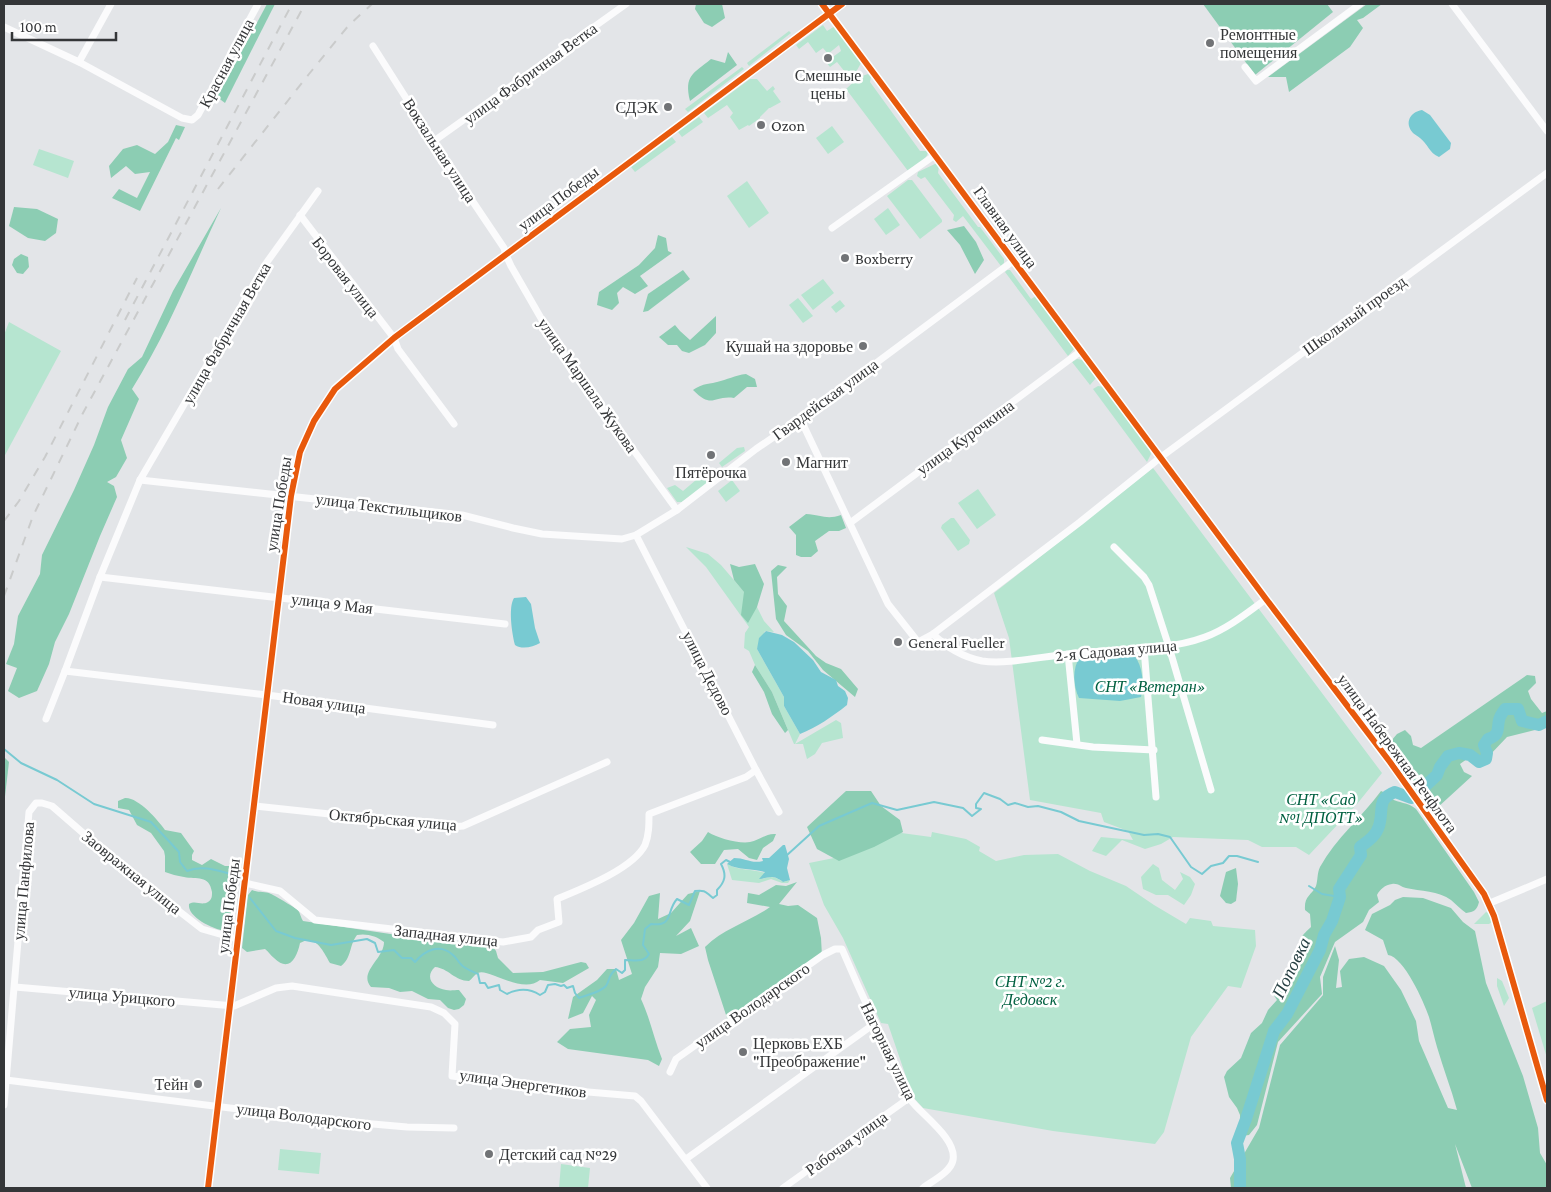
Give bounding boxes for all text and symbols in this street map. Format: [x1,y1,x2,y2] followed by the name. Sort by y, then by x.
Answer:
[12,10,116,42] scale bar
[196,16,258,111] street label: Красная улица
[20,19,57,35] text: 100 m
[460,19,601,128] street label: улица Фабричная Ветка
[1220,26,1298,62] place label: Ремонтные помещения
[1204,37,1216,49] marker: Ремонтные помещения
[822,52,834,64] marker: Смешные цены
[795,67,861,103] place label: Смешные цены
[399,95,480,206] street label: Вокзальная улица
[616,99,658,117] place label: СДЭК
[662,101,674,113] marker: СДЭК
[771,117,805,134] place label: Ozon
[755,119,767,131] marker: Ozon
[515,163,602,235] street label: улица Победы
[970,183,1041,272] street label: Главная улица
[308,234,382,322] street label: Боровая улица
[855,250,914,268] place label: Boxberry
[839,252,851,264] marker: Boxberry
[179,260,275,407] street label: улица Фабричная Ветка
[1299,272,1410,359] street label: Школьный проезд
[534,315,641,456] street label: улица Маршала Жукова
[726,338,853,356] place label: Кушай на здоровье
[857,340,869,352] marker: Кушай на здоровье
[769,355,882,444] street label: Гвардейская улица
[914,397,1018,479] street label: улица Курочкина
[705,449,717,461] marker: Пятёрочка
[796,454,848,471] place label: Магнит
[263,455,295,553] street label: улица Победы
[780,456,792,468] marker: Магнит
[675,464,747,482] place label: Пятёрочка
[315,490,464,526] street label: улица Текстильщиков
[290,590,374,618] street label: улица 9 Мая
[678,628,736,719] street label: улица Дедово
[908,634,1005,651] place label: General Fueller
[892,636,904,648] marker: General Fueller
[1055,637,1178,665] street label: 2-я Садовая улица
[1334,671,1461,836] street label: улица Набережная Речфлота
[1095,678,1205,696] park label: СНТ «Ветеран»
[281,688,367,718] street label: Новая улица
[1279,791,1363,827] park label: СНТ «Сад №1 ДПОТТ»
[328,805,458,835] street label: Октябрьская улица
[10,821,38,941] street label: улица Панфилова
[78,827,185,918] street label: Заовражная улица
[214,857,244,955] street label: улица Победы
[393,922,499,950] street label: Западная улица
[1267,934,1314,1002] water label: Поповка
[692,959,813,1052] street label: улица Володарского
[995,973,1065,1009] park label: СНТ №2 г. Дедовск
[68,983,176,1011] street label: улица Урицкого
[857,1000,920,1103] street label: Нагорная улица
[753,1035,866,1071] place label: Церковь ЕХБ "Преображение"
[737,1046,749,1058] marker: Церковь ЕХБ "Преображение"
[458,1066,588,1102] street label: улица Энергетиков
[155,1076,188,1093] place label: Тейн
[192,1078,204,1090] marker: Тейн
[235,1100,372,1134] street label: улица Володарского
[802,1108,891,1180] street label: Рабочая улица
[499,1146,617,1164] place label: Детский сад №29
[483,1148,495,1160] marker: Детский сад №29

